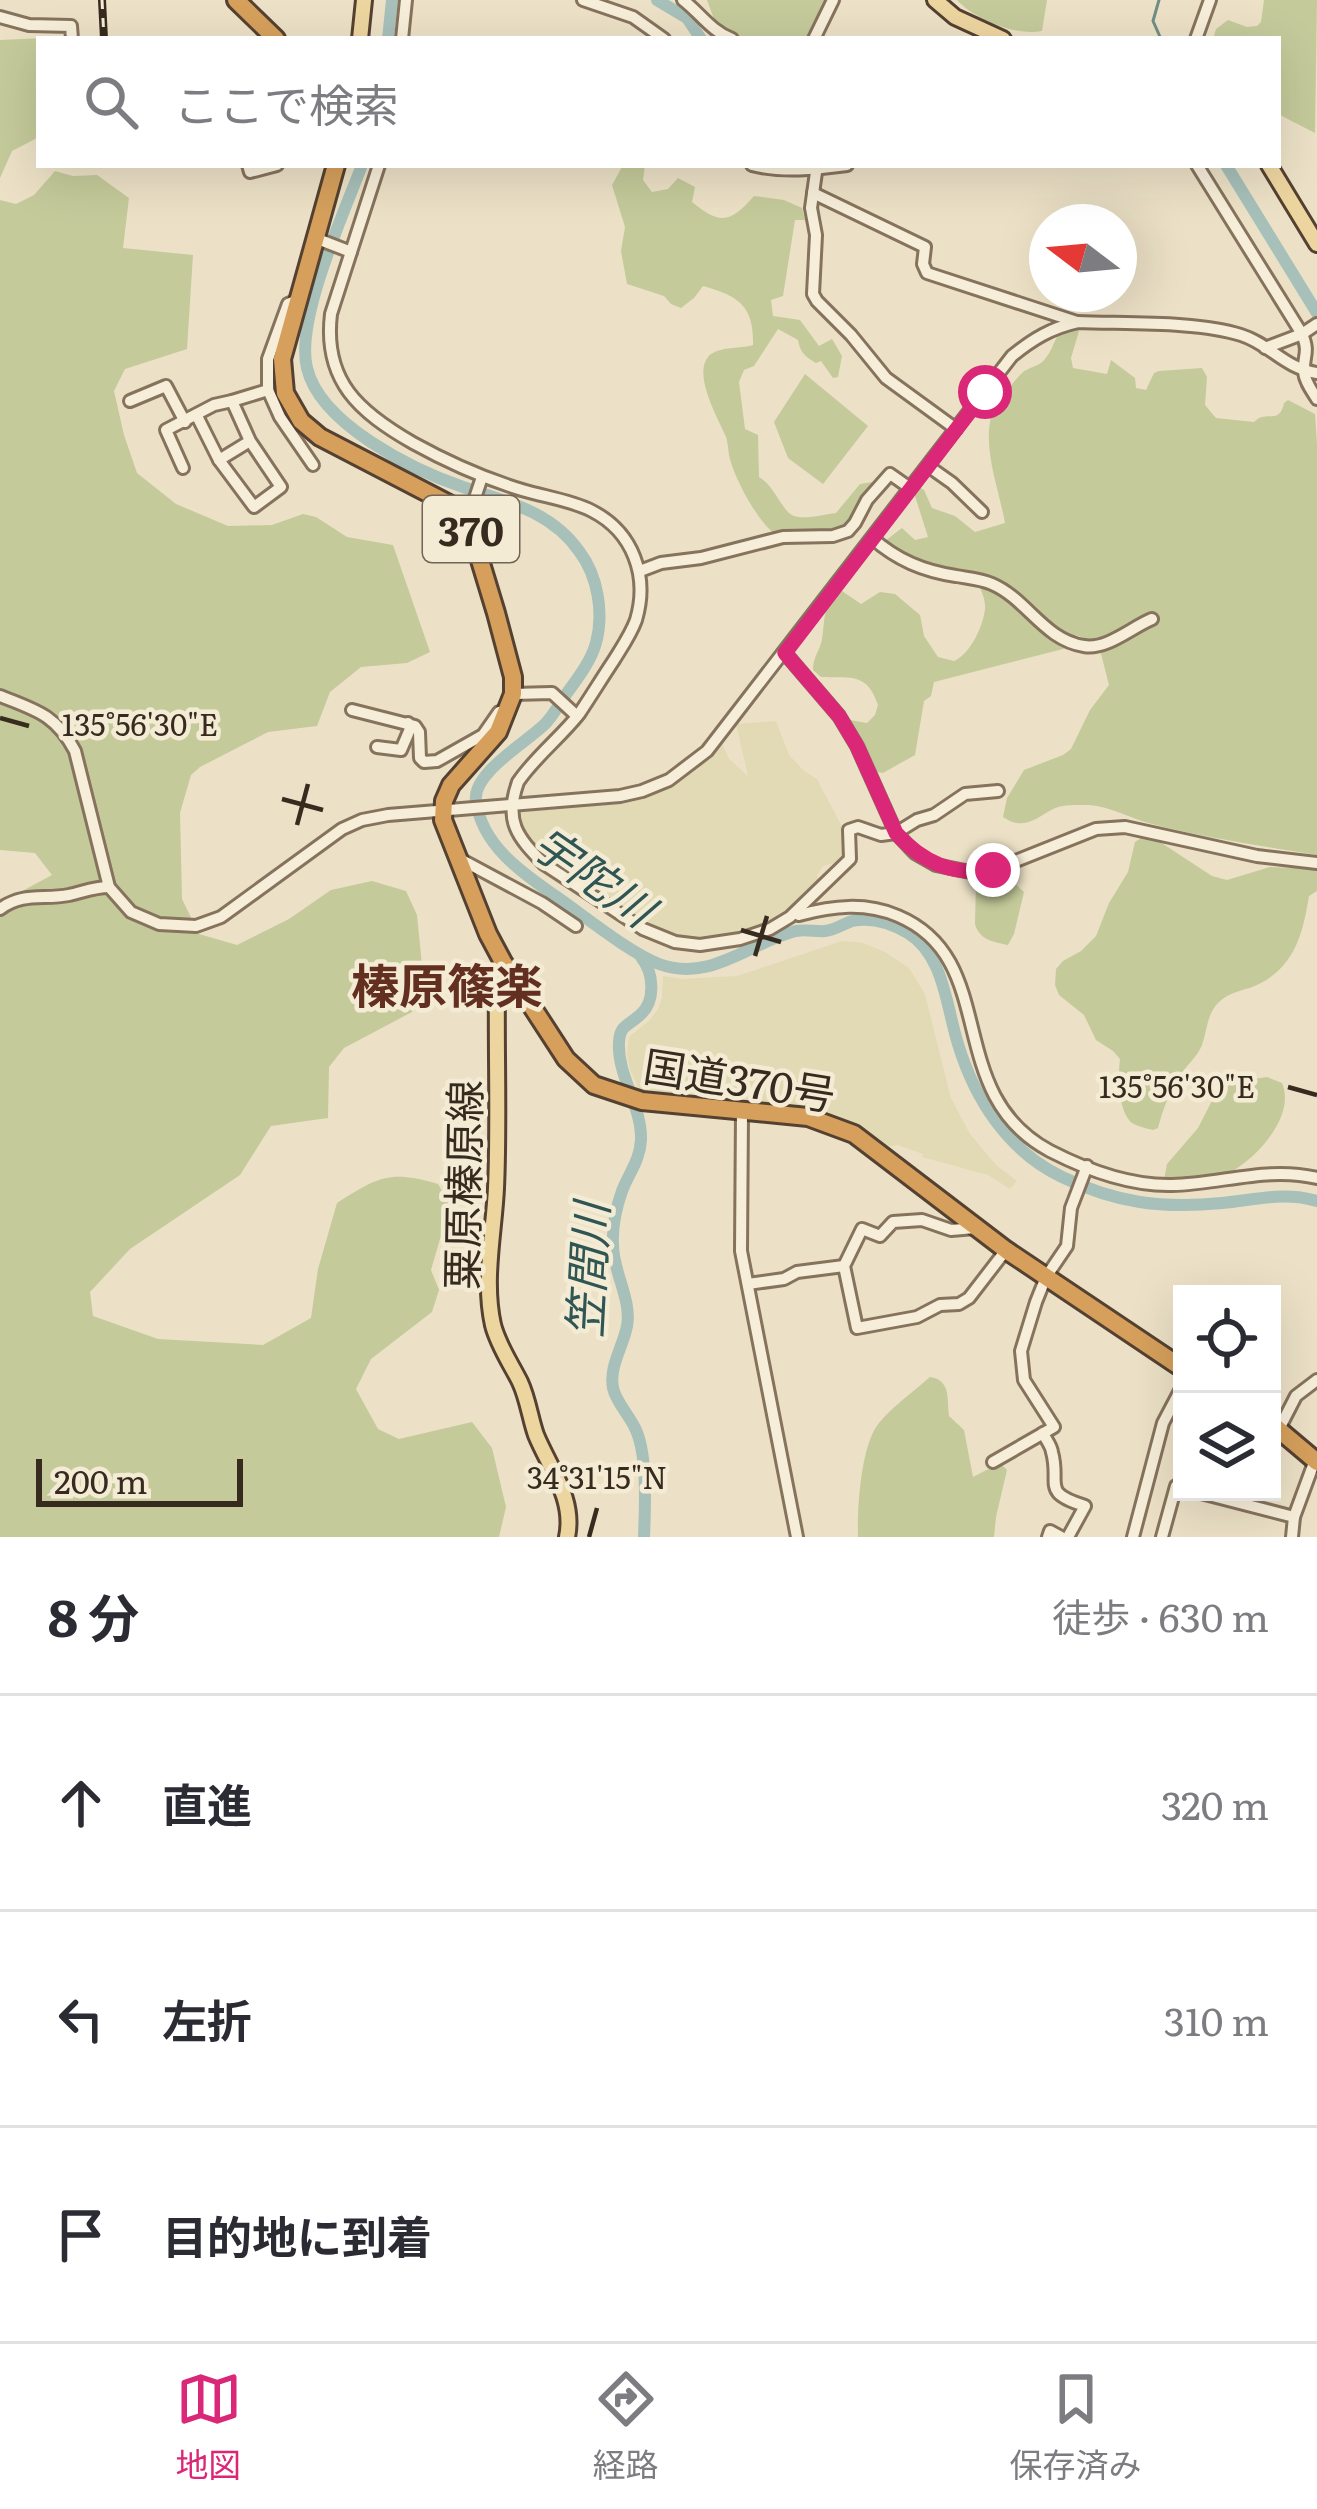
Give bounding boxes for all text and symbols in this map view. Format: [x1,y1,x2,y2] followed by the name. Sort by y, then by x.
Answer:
[36,36,1281,168] search box
[78,69,144,135] icon: search
[174,69,399,136] text: ここで検索
[1029,204,1137,312] north arrow
[958,365,1012,419] route start
[423,496,519,562] road number: 370
[62,701,218,745] text: 135°56'30"E
[520,808,673,942] water label: 宇陀川
[966,843,1020,897] route end
[351,948,543,1019] district label: 榛原篠楽
[640,1032,840,1124] street label: 国道370号
[1099,1063,1255,1107] text: 135°56'30"E
[428,1079,494,1291] street label: 粟原榛原線
[548,1197,622,1339] water label: 笠間川
[1173,1285,1281,1501] map controls
[1173,1285,1281,1393] button: locate
[1173,1393,1281,1501] button: layers
[36,1453,243,1506] scale bar
[527,1454,667,1498] text: 34°31'15"N
[54,1455,148,1504] text: 200 m
[48,1577,139,1653] text: 8 分
[1052,1586,1269,1644] text: 徒歩 · 630 m
[162,1769,252,1836] text: 直進
[48,1770,114,1836] icon: ahead
[1161,1774,1269,1832] text: 320 m
[162,1985,252,2052] text: 左折
[48,1986,114,2052] icon: left
[1164,1990,1269,2048] text: 310 m
[162,2201,432,2268] text: 目的地に到着
[48,2202,114,2268] icon: arrive
[176,2366,242,2487] tab: 地図
[593,2366,659,2487] tab: 経路
[1010,2366,1142,2487] tab: 保存済み

